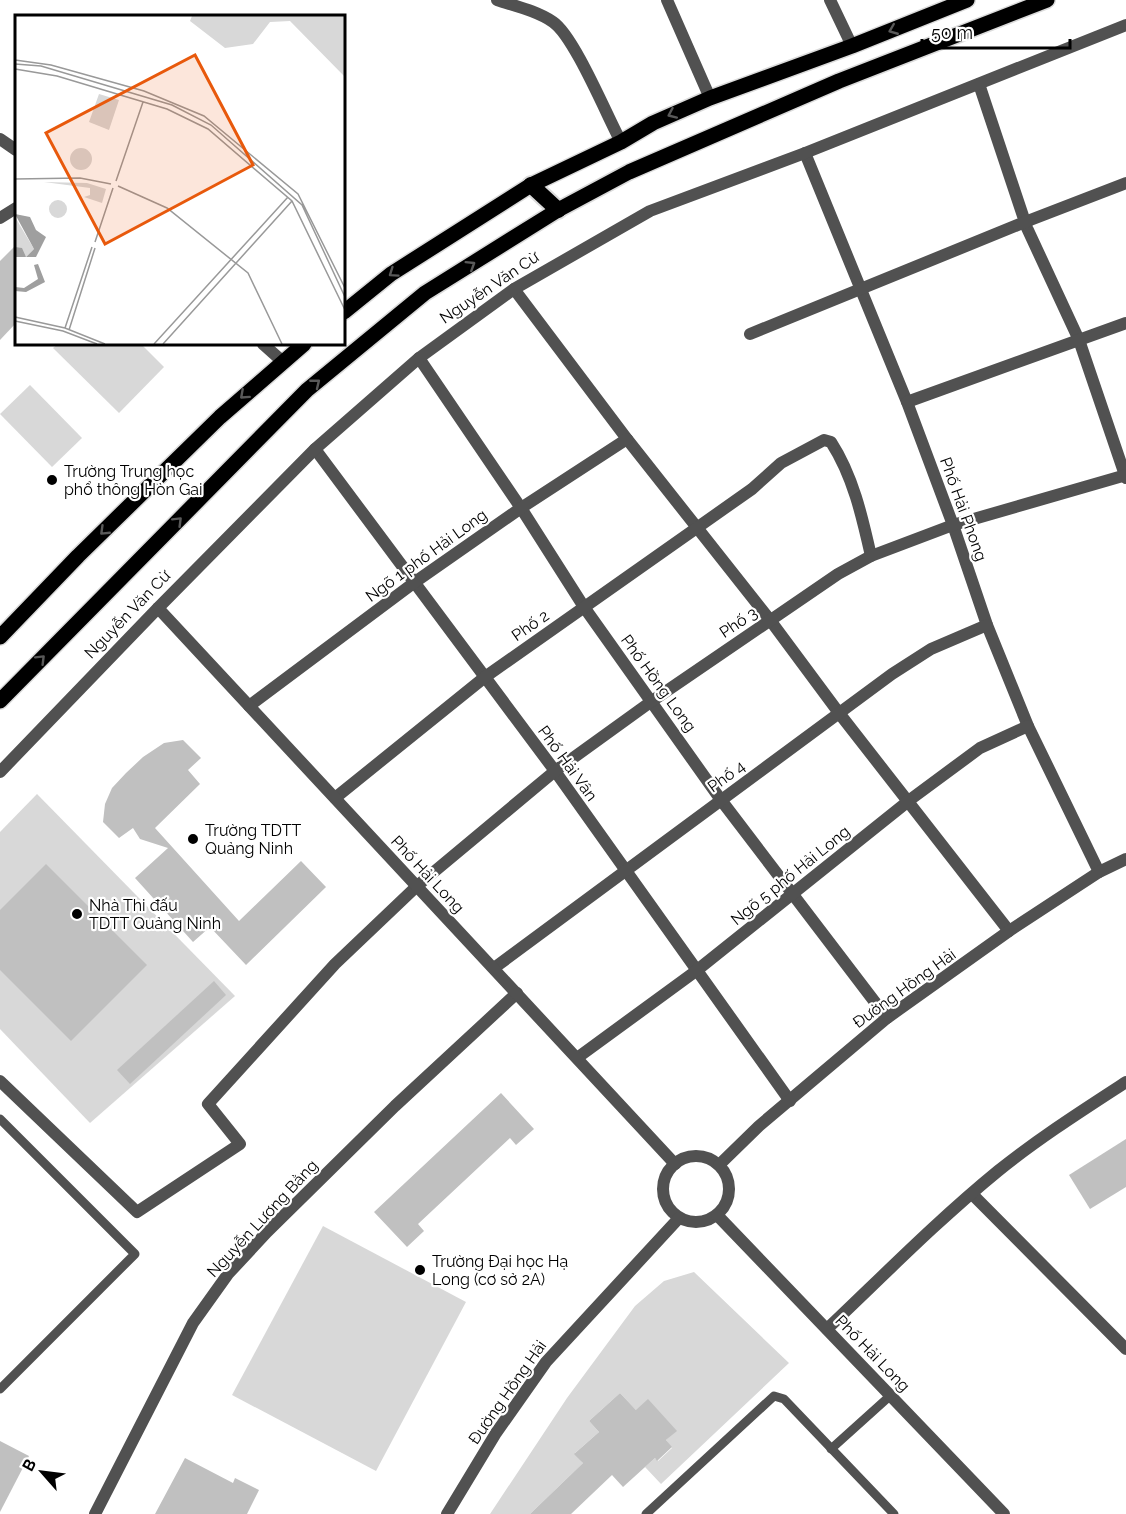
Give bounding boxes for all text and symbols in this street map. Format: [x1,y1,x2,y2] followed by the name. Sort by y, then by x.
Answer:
[922,12,1070,50] scale bar
[15,15,345,345] inset map
[888,22,899,35] one-way arrow
[931,22,973,43] text: 50 m
[667,107,678,119] one-way arrow
[436,247,543,328] street label: Nguyễn Văn Cừ
[465,260,475,272] one-way arrow
[389,266,400,277] one-way arrow
[309,379,320,390] one-way arrow
[240,388,251,399] one-way arrow
[936,455,991,564] street label: Phố Hải Phong
[64,462,203,499] place label: Trường Trung học phổ thông Hòn Gai
[45,473,59,487] marker: Trường Trung học phổ thông Hòn Gai
[362,505,491,606] street label: Ngõ 1 phố Hải Long
[171,517,182,527] one-way arrow
[100,524,110,535] one-way arrow
[81,566,175,662] street label: Nguyễn Văn Cừ
[716,603,761,642] street label: Phố 3
[508,606,553,645] street label: Phố 2
[617,631,700,736] street label: Phố Hồng Long
[34,656,45,666] one-way arrow
[534,722,601,805] street label: Phố Hải Vân
[704,756,749,796] street label: Phố 4
[205,821,301,858] place label: Trường TDTT Quảng Ninh
[727,822,854,929] street label: Ngõ 5 phố Hải Long
[186,832,200,846] marker: Trường TDTT Quảng Ninh
[387,832,468,917] street label: Phố Hải Long
[89,896,221,933] place label: Nhà Thi đấu TDTT Quảng Ninh
[70,907,84,921] marker: Nhà Thi đấu TDTT Quảng Ninh
[849,945,959,1032] street label: Đường Hồng Hải
[203,1156,322,1281] street label: Nguyễn Lương Bằng
[432,1252,568,1289] place label: Trường Đại học Hạ Long (cơ sở 2A)
[413,1263,427,1277] marker: Trường Đại học Hạ Long (cơ sở 2A)
[831,1311,914,1396] street label: Phố Hải Long
[464,1337,550,1448] street label: Đường Hồng Hải
[12,1442,72,1502] north arrow
[18,1456,40,1474] text: B

